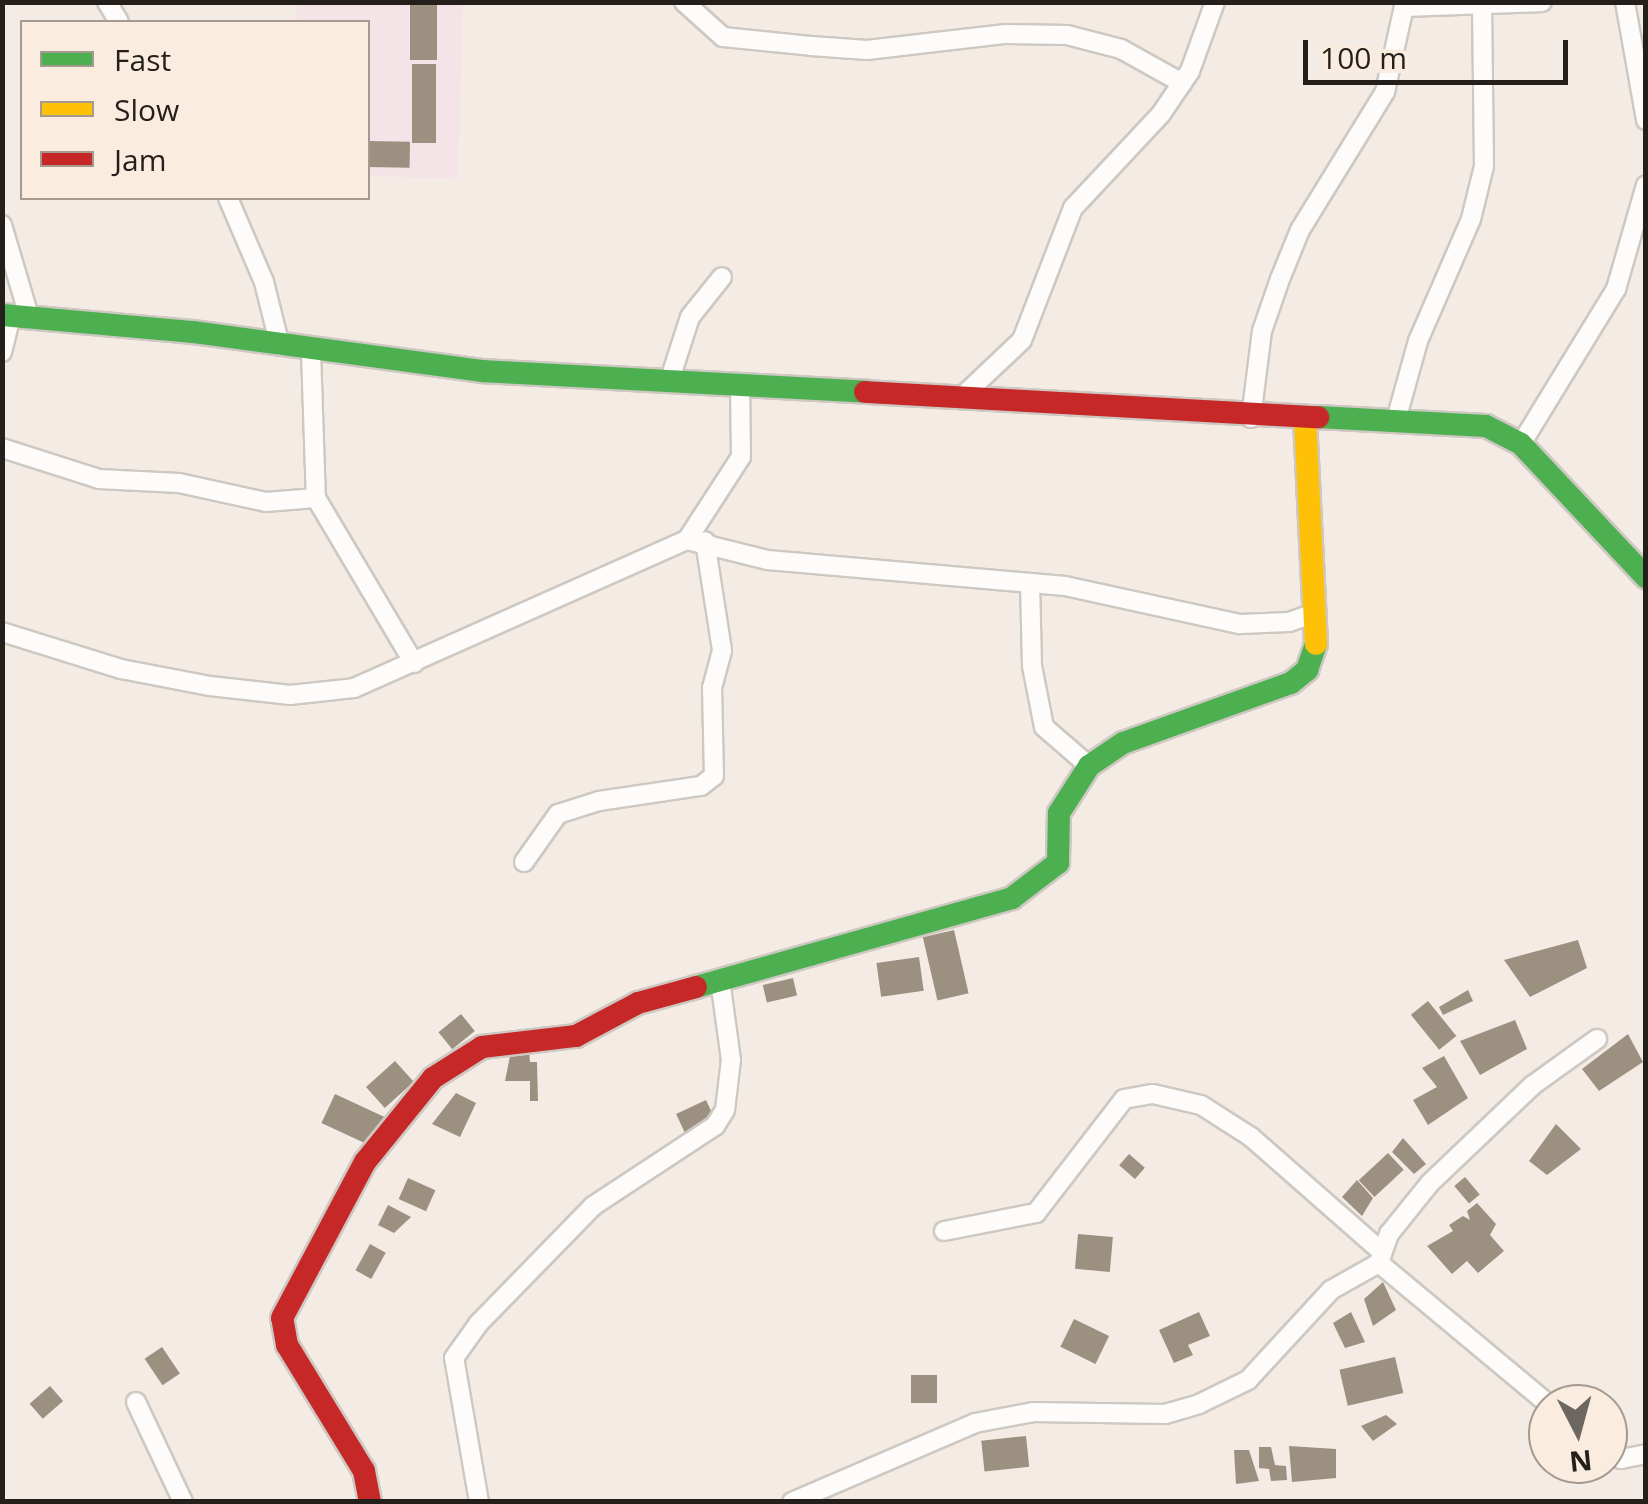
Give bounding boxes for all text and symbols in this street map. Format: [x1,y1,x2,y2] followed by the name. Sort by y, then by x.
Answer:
[20,20,370,200] legend
[1308,20,1573,82] scale bar
[1320,37,1407,78] text: 100 m
[114,39,171,80] text: Fast
[114,89,179,130] text: Slow
[114,139,167,180] text: Jam
[1528,1384,1628,1484] north arrow
[1568,1442,1594,1482] text: N

